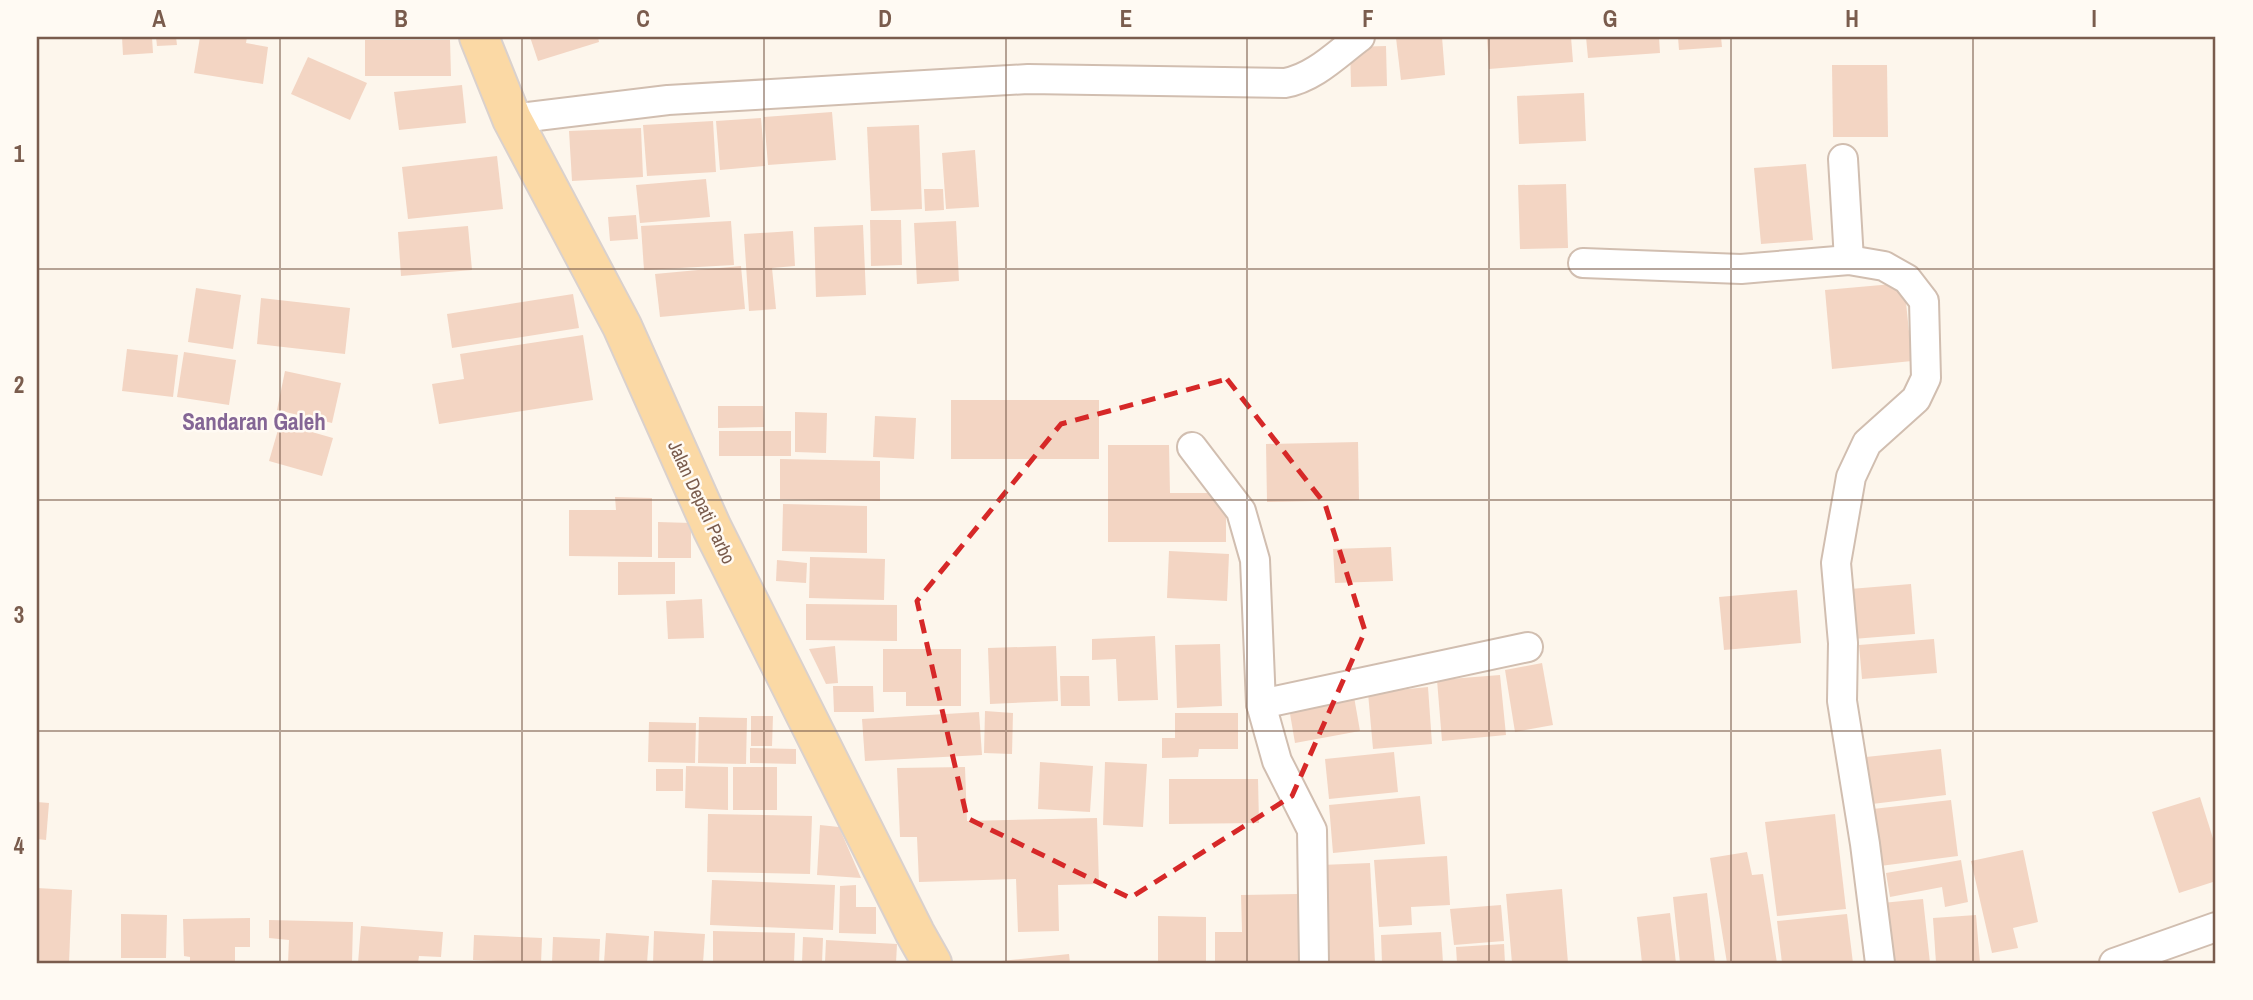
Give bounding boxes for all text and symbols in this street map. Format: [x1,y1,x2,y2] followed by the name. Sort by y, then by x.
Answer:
[152,3,166,34] text: A
[394,3,408,34] text: B
[636,3,650,34] text: C
[878,3,892,34] text: D
[1120,3,1132,34] text: E
[1362,3,1374,34] text: F
[1603,3,1617,34] text: G
[1845,3,1859,34] text: H
[2091,3,2097,34] text: I
[14,138,25,169] text: 1
[14,369,24,400] text: 2
[182,406,326,437] district label: Sandaran Galeh
[662,436,742,568] street label: Jalan Depati Parbo
[14,599,24,630] text: 3
[14,830,25,861] text: 4

